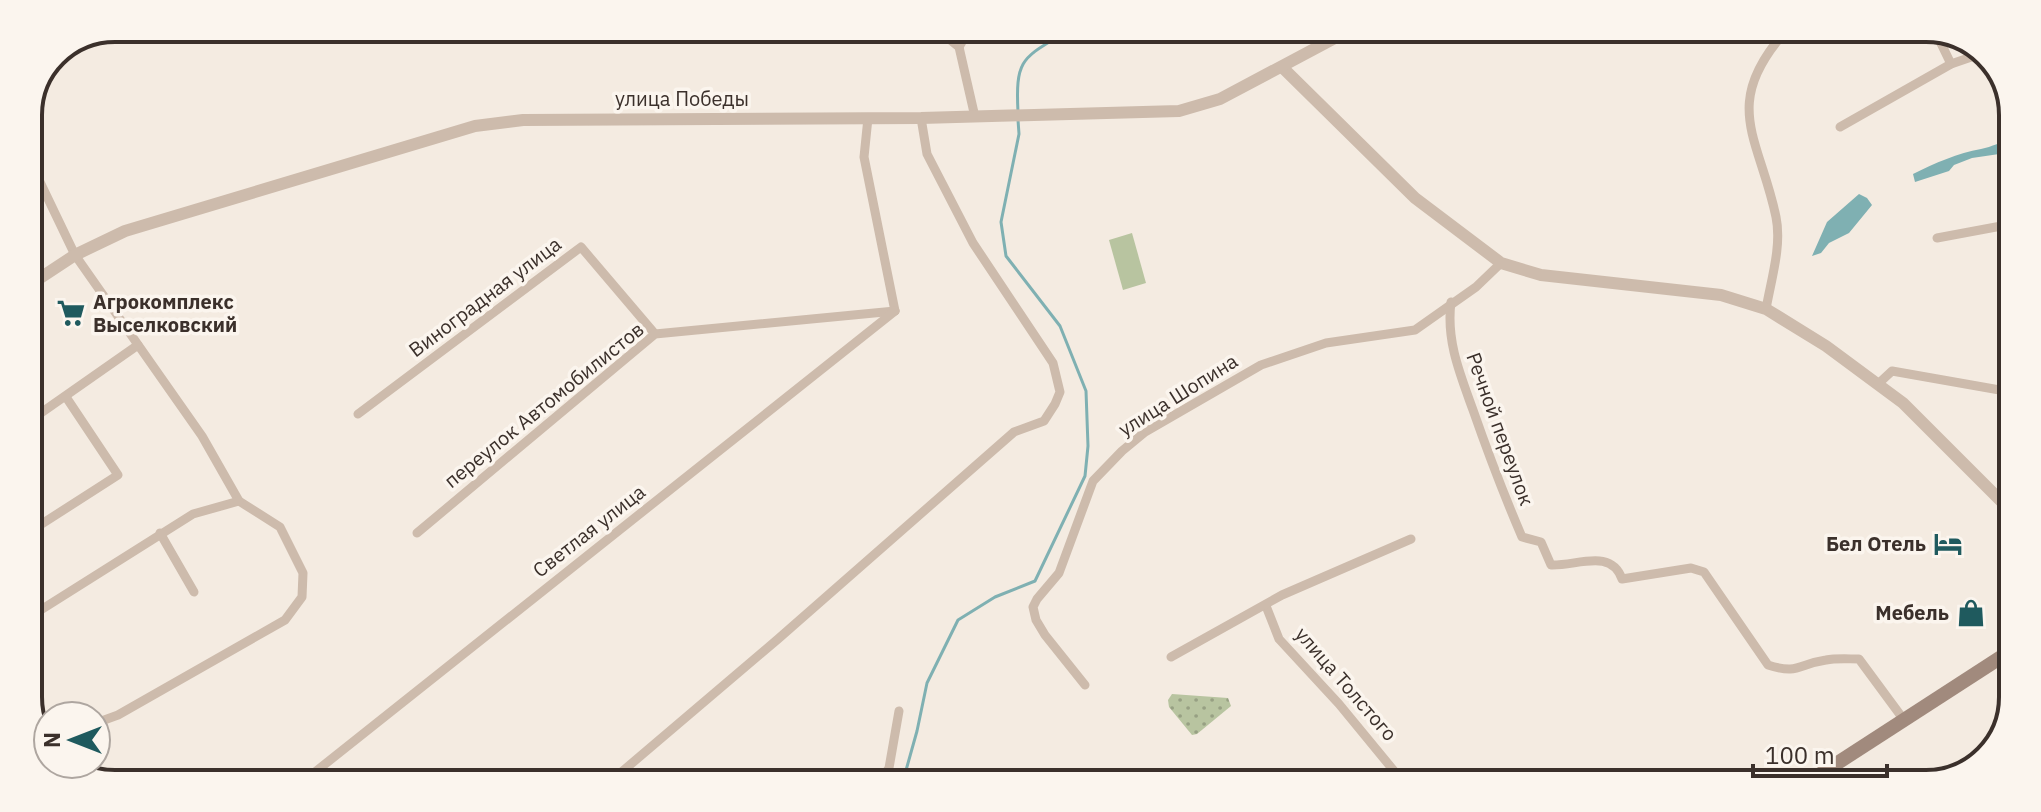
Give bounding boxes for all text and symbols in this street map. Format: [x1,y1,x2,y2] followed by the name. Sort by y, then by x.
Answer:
[615,85,749,112] street label: улица Победы
[403,230,567,363] street label: Виноградная улица
[93,288,237,338] place label: Агрокомплекс Выселковский
[56,298,86,328] supermarket icon: Агрокомплекс Выселковский
[438,315,649,494] street label: переулок Автомобилистов
[1113,347,1243,442] street label: улица Шопина
[1460,349,1541,509] street label: Речной переулок
[527,478,651,583] street label: Светлая улица
[1933,529,1963,559] hotel icon: Бел Отель
[1826,530,1926,557] place label: Бел Отель
[1956,598,1986,628] shop icon: Мебель
[1875,599,1949,626] place label: Мебель
[1289,621,1403,746] street label: улица Толстого
[32,700,112,780] north arrow
[1753,728,1887,778] scale bar
[37,732,66,748] text: N
[1765,739,1835,771] text: 100 m

